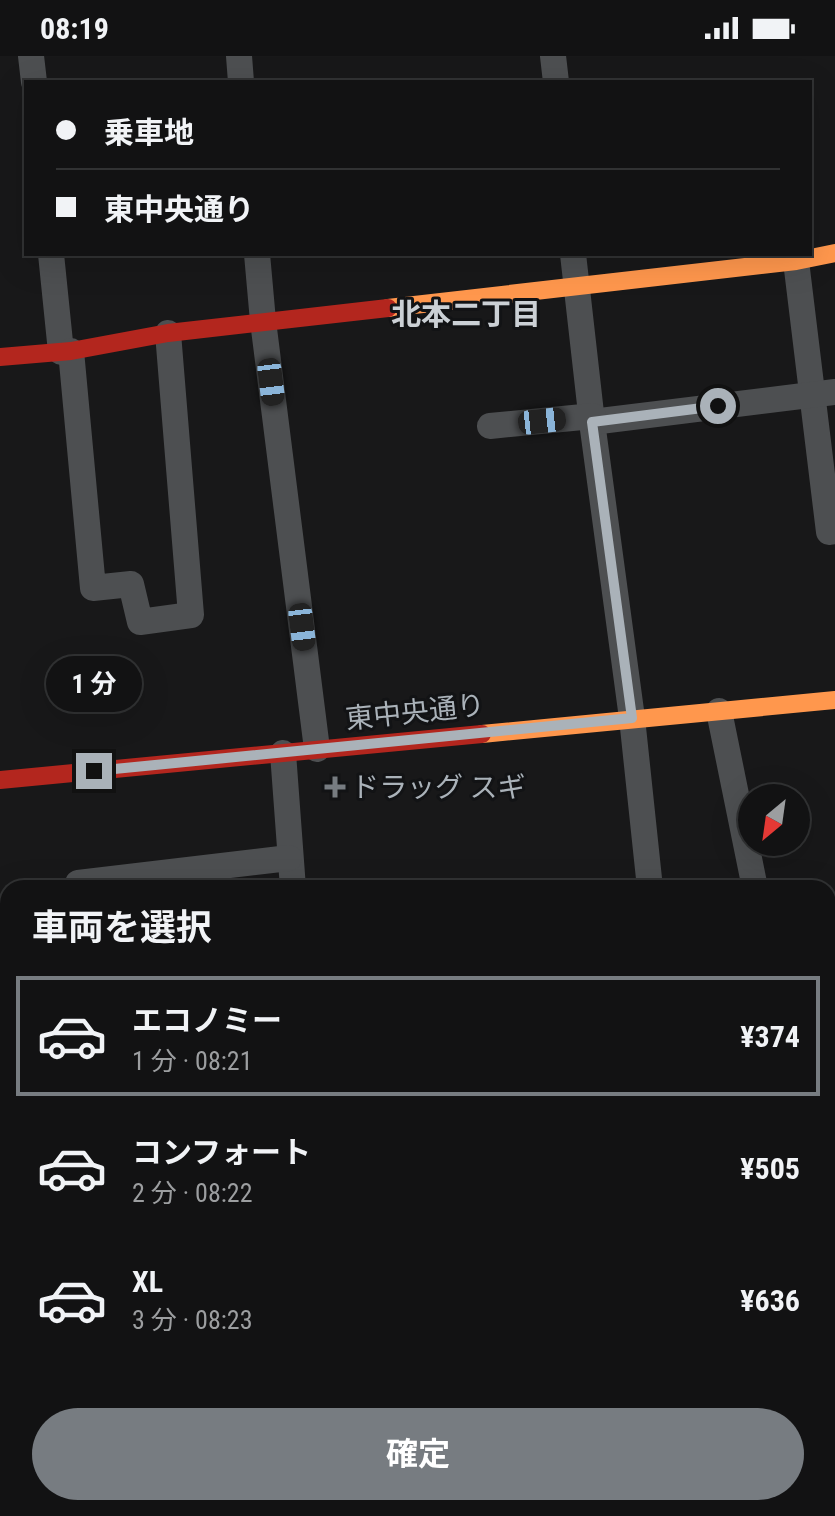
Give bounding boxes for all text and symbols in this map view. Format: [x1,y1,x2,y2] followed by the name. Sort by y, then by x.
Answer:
[40,11,109,46] text: 08:19
[104,115,194,150] text: 乗車地
[104,192,254,227] text: 東中央通り
[391,297,541,332] district label: 北本二丁目
[256,357,286,407] car
[700,388,736,424] route start
[517,407,567,435] car
[287,602,317,652] car
[46,655,142,711] callout: 1 分
[71,669,117,699] text: 1 分
[344,688,486,736] street label: 東中央通り
[76,753,112,789] route end
[351,771,525,804] place label: ドラッグ スギ
[326,778,344,796] marker: ドラッグ スギ
[738,784,810,856] north arrow
[738,784,810,856] map controls
[32,907,212,949] text: 車両を選択
[36,1000,108,1072] icon: car
[132,1003,282,1038] text: エコノミー
[740,1019,800,1054] text: ¥374
[132,1046,252,1076] text: 1 分 · 08:21
[36,1132,108,1204] icon: car
[132,1135,311,1170] text: コンフォート
[740,1151,800,1186] text: ¥505
[132,1178,252,1208] text: 2 分 · 08:22
[36,1264,108,1336] icon: car
[132,1264,163,1299] text: XL
[740,1283,800,1318] text: ¥636
[132,1305,252,1335] text: 3 分 · 08:23
[32,1408,804,1500] button: 確定

